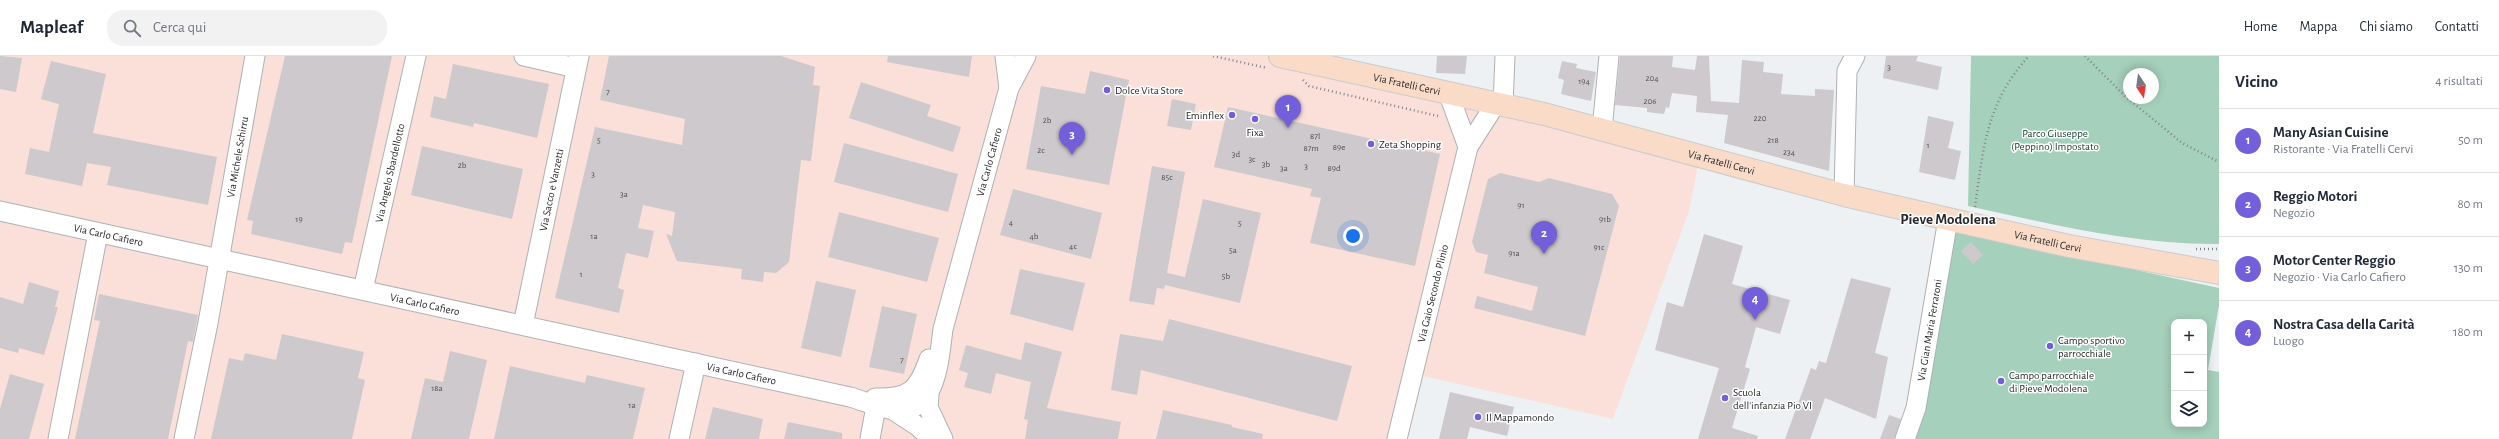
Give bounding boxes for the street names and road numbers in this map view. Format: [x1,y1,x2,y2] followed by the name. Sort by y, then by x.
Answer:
[1372,71,1442,97] street label: Via Fratelli Cervi
[225,115,250,198] street label: Via Michele Schirru
[373,122,406,224] street label: Via Angelo Sbardellotto
[974,126,1003,198] street label: Via Carlo Cafiero
[537,148,565,232] street label: Via Sacco e Vanzetti
[1687,148,1756,176] street label: Via Fratelli Cervi
[73,222,144,248] street label: Via Carlo Cafiero
[2013,228,2082,254] street label: Via Fratelli Cervi
[1415,243,1450,343] street label: Via Gaio Secondo Plinio
[1915,278,1943,382] street label: Via Gian Maria Ferraroni
[389,291,461,317] street label: Via Carlo Cafiero
[706,360,777,386] street label: Via Carlo Cafiero

